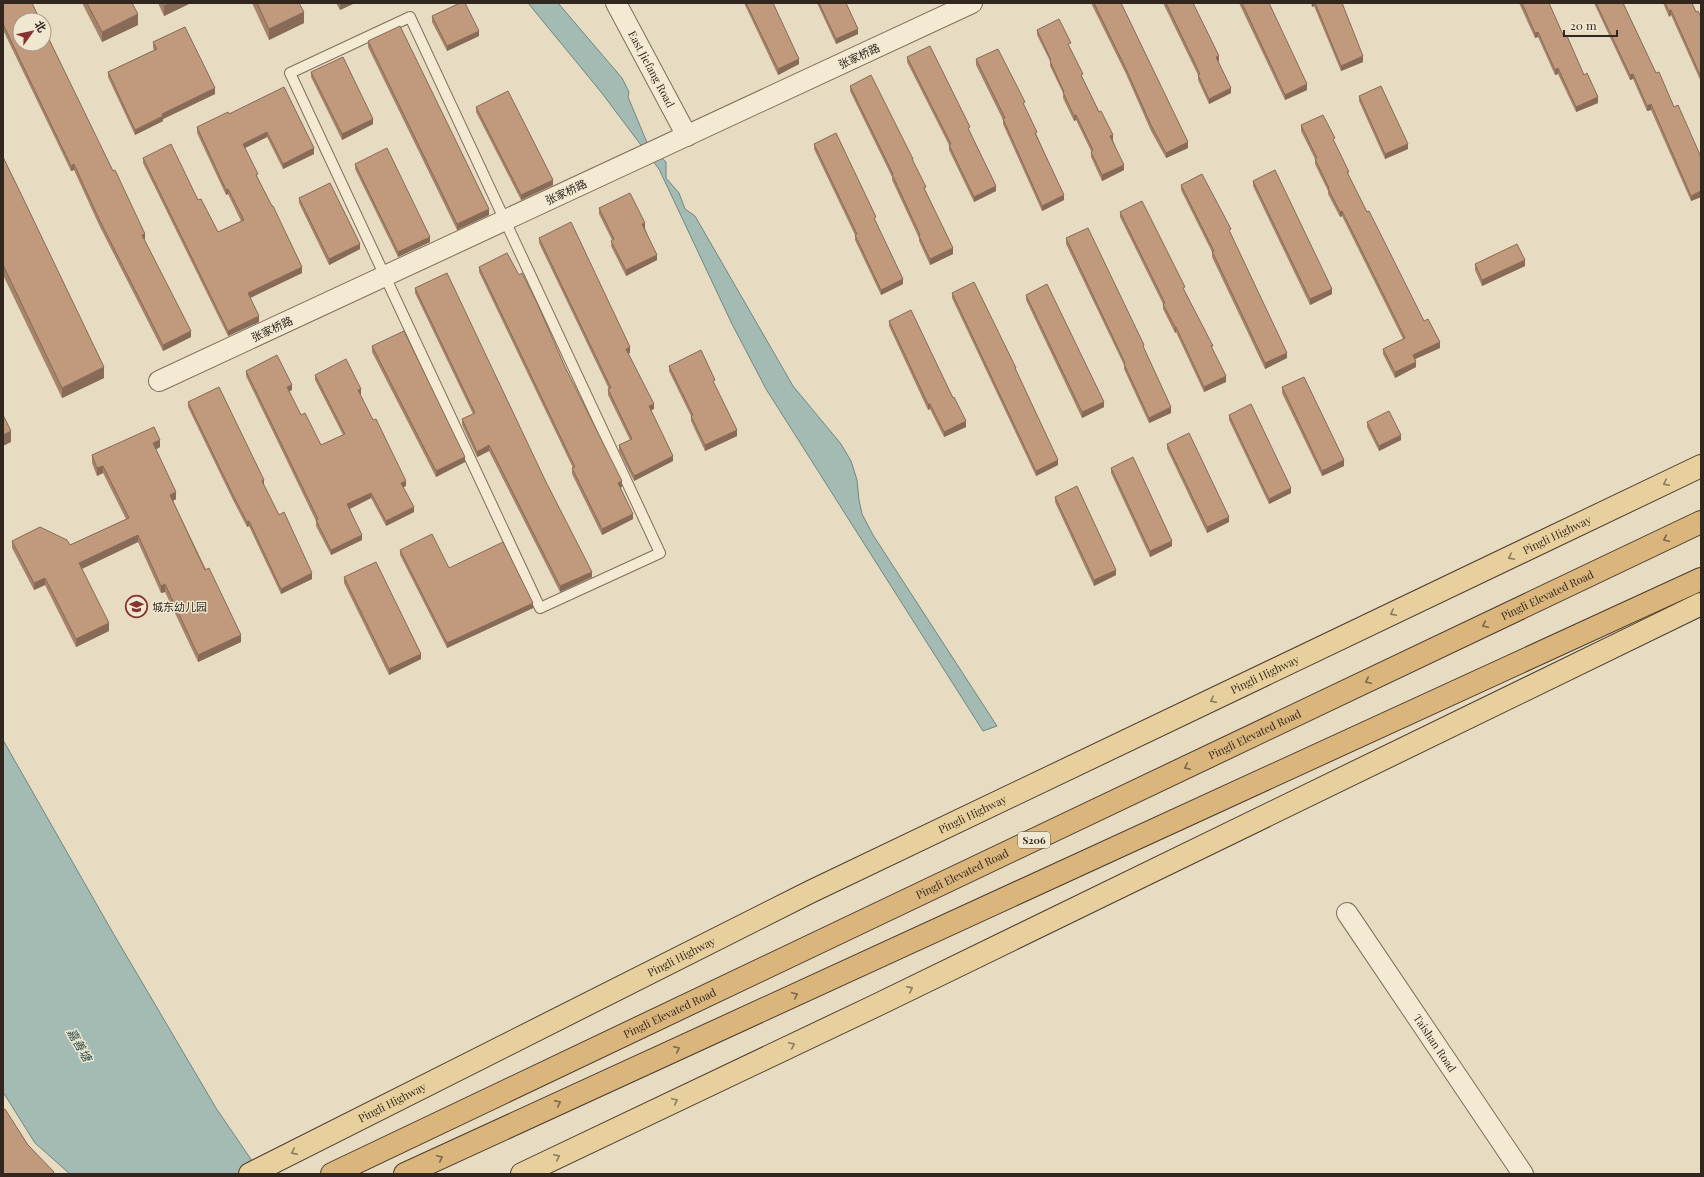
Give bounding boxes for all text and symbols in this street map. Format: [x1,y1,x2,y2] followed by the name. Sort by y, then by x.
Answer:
[12,12,52,52] north arrow
[1564,12,1617,38] scale bar
[1570,17,1597,33] text: 20 m
[32,18,50,35] text: 北
[625,28,679,111] street label: East Jiefang Road
[836,39,882,72] street label: 张家桥路
[543,175,589,208] street label: 张家桥路
[249,312,295,345] street label: 张家桥路
[1662,478,1670,486] one-way arrow
[1520,511,1594,557] street label: Pingli Highway
[1662,534,1670,542] one-way arrow
[1507,552,1515,560] one-way arrow
[1498,566,1596,623] street label: Pingli Elevated Road
[123,594,149,620] school or university icon: 城东幼儿园
[152,599,207,614] place label: 城东幼儿园
[1390,608,1398,616] one-way arrow
[1482,620,1489,628] one-way arrow
[1228,651,1302,697] street label: Pingli Highway
[1364,676,1372,684] one-way arrow
[1210,695,1217,703] one-way arrow
[1206,705,1304,763] street label: Pingli Elevated Road
[1184,762,1191,770] one-way arrow
[935,791,1009,837] street label: Pingli Highway
[1018,832,1050,848] road number: S206
[913,845,1011,902] street label: Pingli Elevated Road
[645,933,718,980] street label: Pingli Highway
[621,984,719,1041] street label: Pingli Elevated Road
[905,986,913,994] one-way arrow
[790,992,798,1000] one-way arrow
[1410,1011,1460,1075] street label: Taishan Road
[64,1025,97,1066] water label: 嘉善塘
[788,1042,796,1050] one-way arrow
[672,1046,680,1054] one-way arrow
[355,1078,429,1125] street label: Pingli Highway
[670,1098,678,1106] one-way arrow
[555,1100,562,1108] one-way arrow
[291,1147,299,1155] one-way arrow
[553,1154,561,1162] one-way arrow
[436,1155,444,1163] one-way arrow

